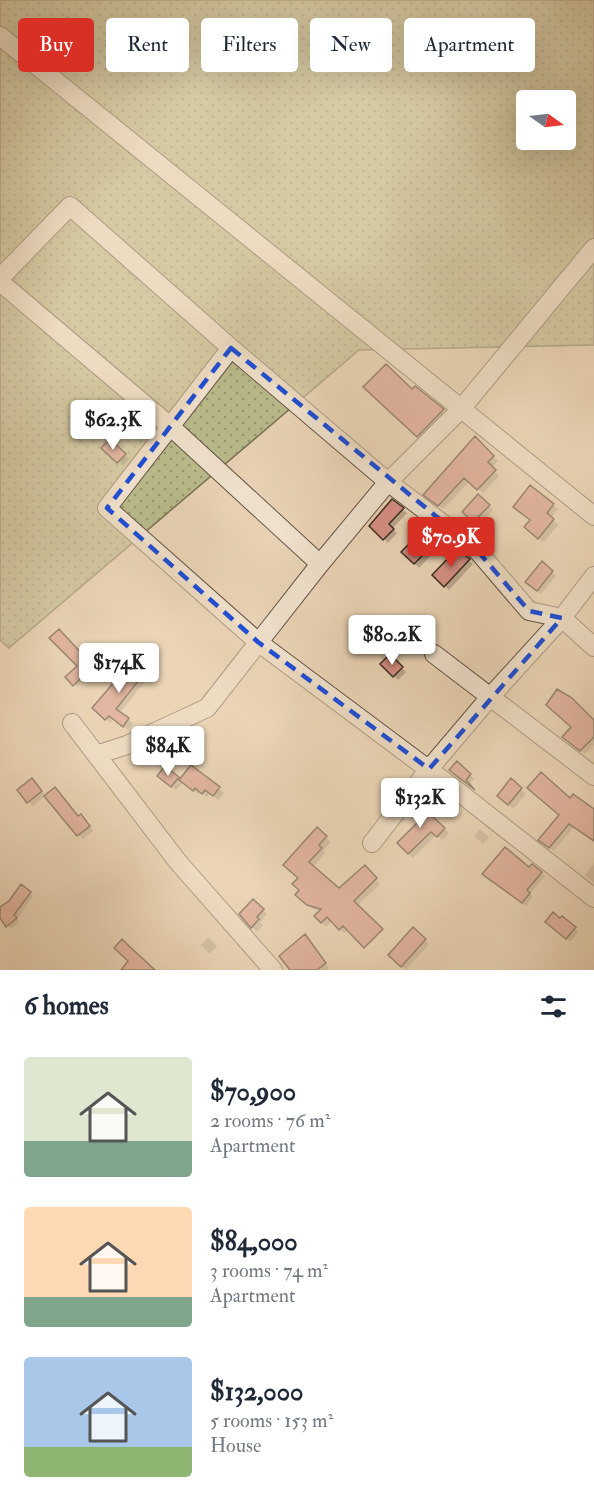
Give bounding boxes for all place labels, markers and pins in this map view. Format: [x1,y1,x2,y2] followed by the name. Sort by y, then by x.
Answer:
[64,400,162,451] pin: $62.3K
[402,517,500,568] pin: $70.9K
[343,615,441,666] pin: $80.2K
[77,643,161,694] pin: $174K
[132,726,204,777] pin: $84K
[378,778,462,829] pin: $132K

